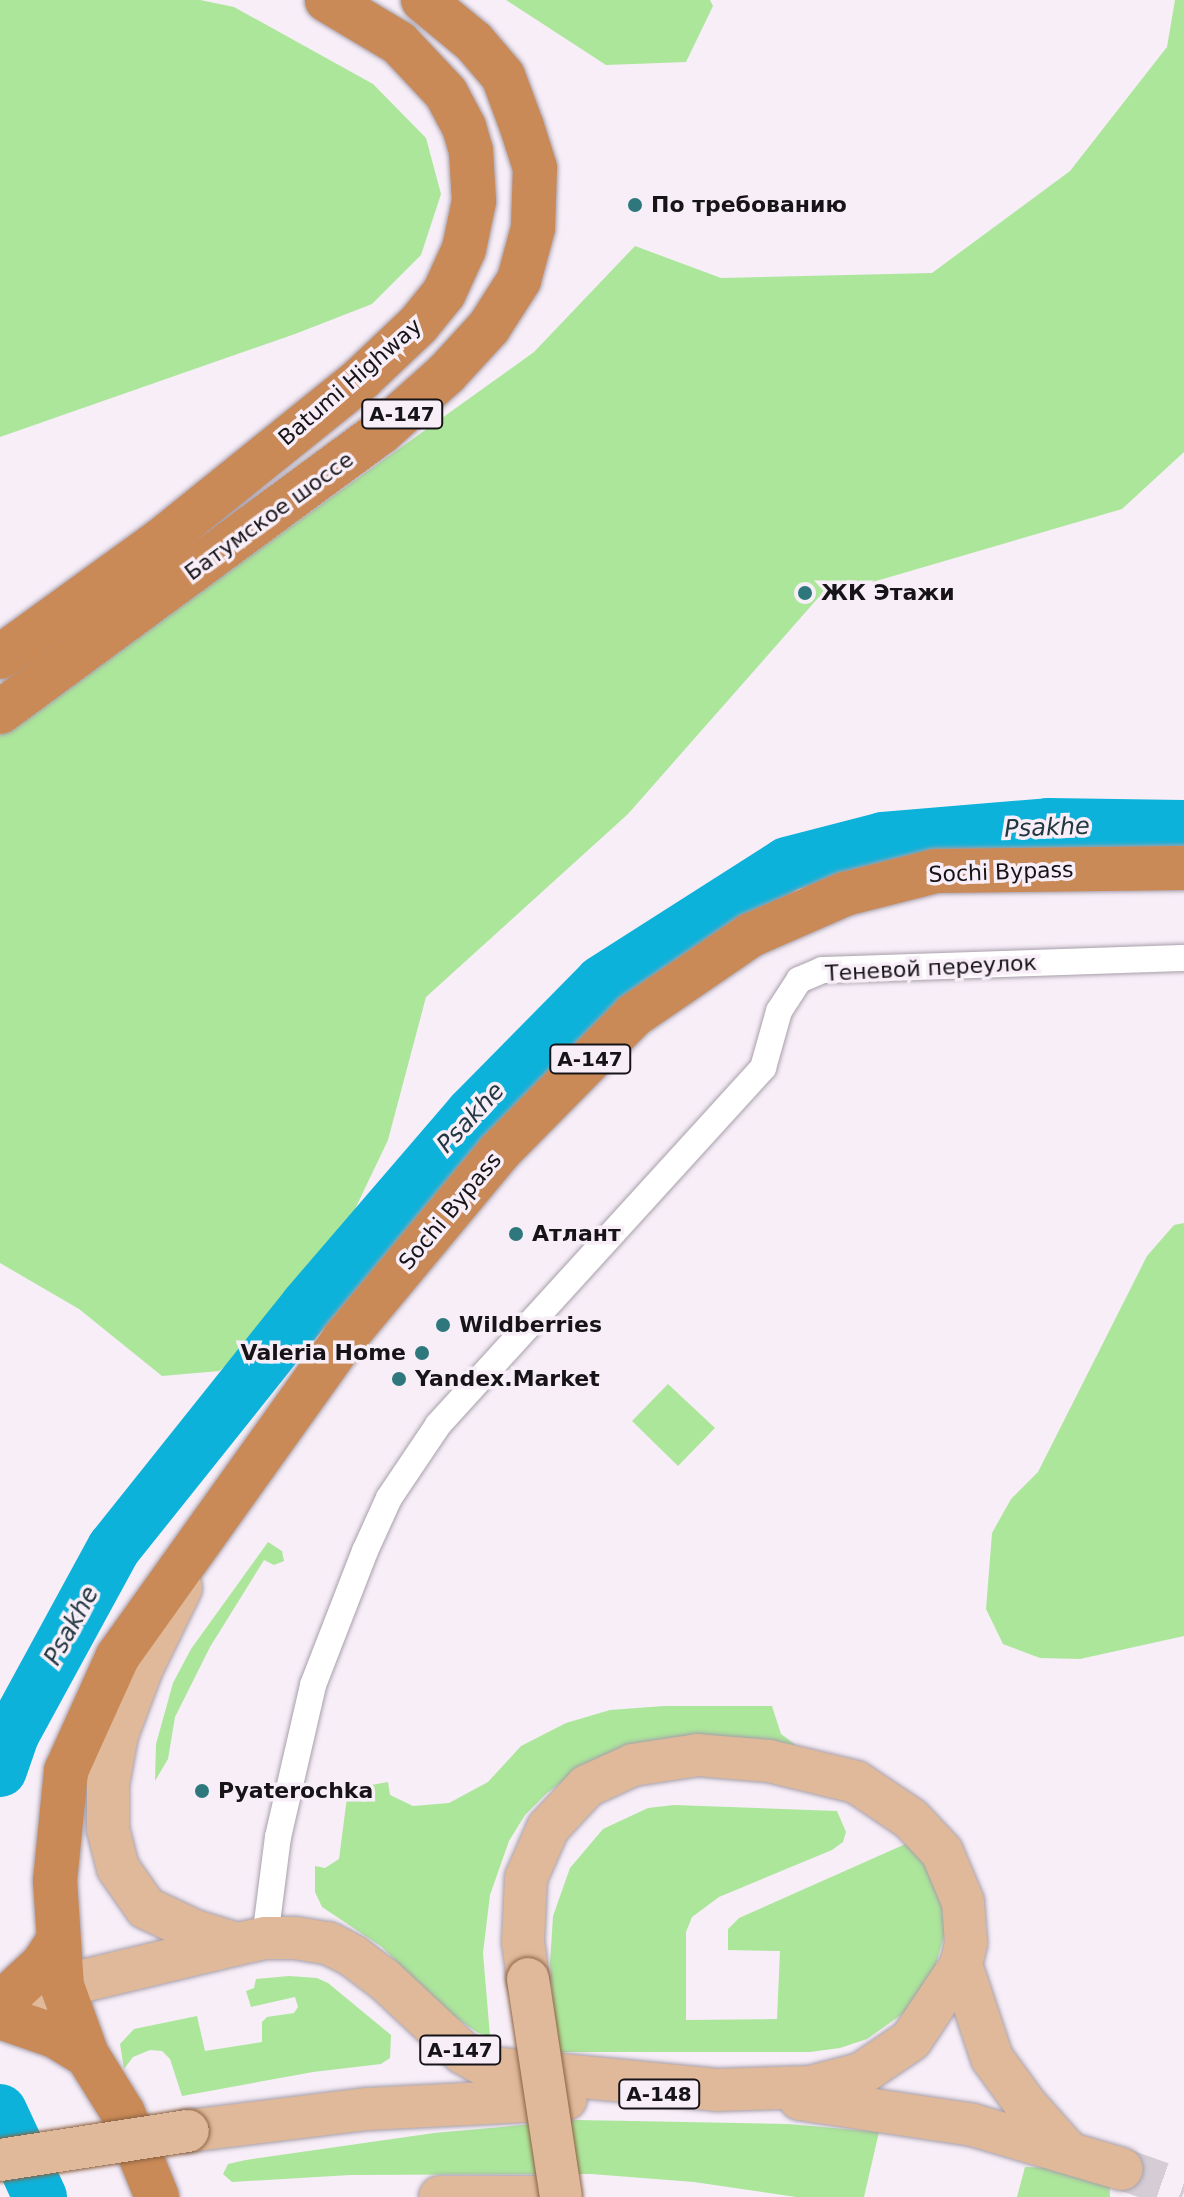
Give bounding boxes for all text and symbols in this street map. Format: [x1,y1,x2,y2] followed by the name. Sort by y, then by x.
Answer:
[651,192,847,218] place label: По требованию
[626,196,644,214] marker: По требованию
[273,313,427,451] street label: Batumi Highway
[360,398,444,430] road number: А-147
[180,446,358,586] street label: Батумское шоссе
[821,580,955,606] place label: ЖК Этажи
[796,584,814,602] marker: ЖК Этажи
[1004,812,1090,844] water label: Psakhe
[928,856,1074,888] street label: Sochi Bypass
[825,949,1037,987] street label: Теневой переулок
[548,1043,632,1075] road number: А-147
[431,1077,511,1159] water label: Psakhe
[393,1147,507,1275] street label: Sochi Bypass
[532,1221,621,1247] place label: Атлант
[507,1225,525,1243] marker: Атлант
[459,1312,602,1338] place label: Wildberries
[434,1316,452,1334] marker: Wildberries
[241,1340,406,1366] place label: Valeria Home
[413,1344,431,1362] marker: Valeria Home
[415,1366,600,1392] place label: Yandex.Market
[390,1370,408,1388] marker: Yandex.Market
[39,1582,105,1670] water label: Psakhe
[218,1778,373,1804] place label: Pyaterochka
[193,1782,211,1800] marker: Pyaterochka
[418,2034,502,2066] road number: А-147
[617,2078,701,2110] road number: А-148

